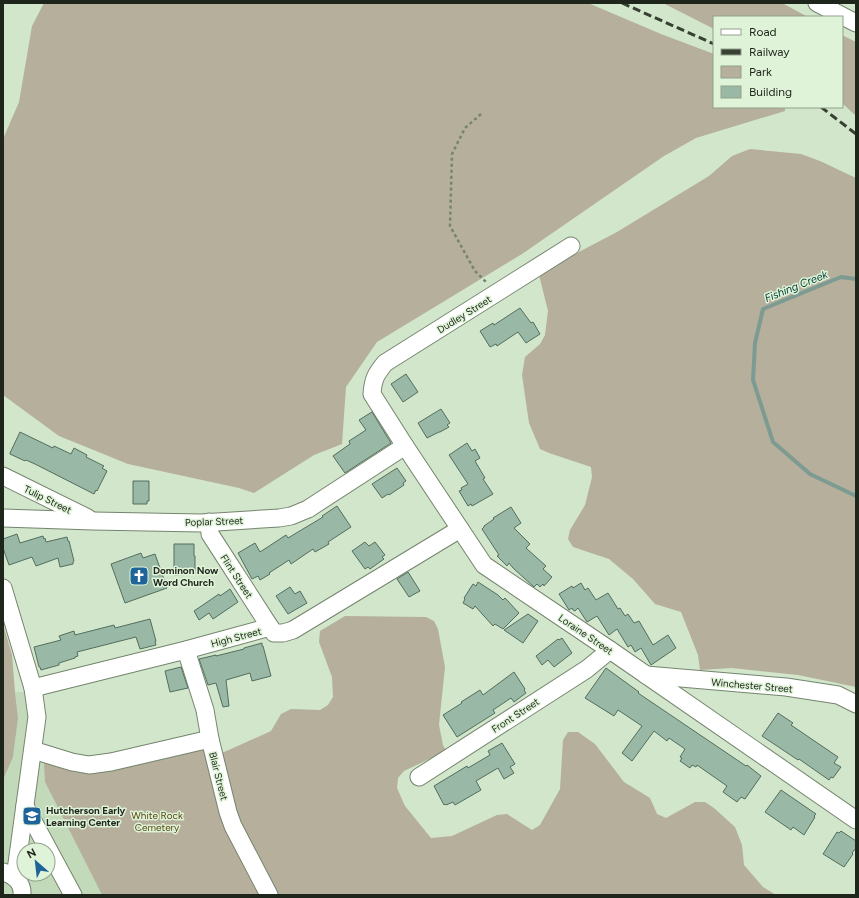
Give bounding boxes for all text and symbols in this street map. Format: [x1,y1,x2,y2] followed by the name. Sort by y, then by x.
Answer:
[713,16,843,108] legend
[749,25,777,39] text: Road
[749,45,790,59] text: Railway
[749,65,772,79] text: Park
[749,85,792,99] text: Building
[763,268,830,305] water label: Fishing Creek
[435,292,494,336] street label: Dudley Street
[22,482,74,517] street label: Tulip Street
[185,514,244,529] street label: Poplar Street
[218,552,256,601] street label: Flint Street
[153,564,219,589] place label: Dominon Now Word Church
[128,565,150,587] church icon: Dominon Now Word Church
[556,611,616,658] street label: Loraine Street
[209,624,263,650] street label: High Street
[711,675,793,696] street label: Winchester Street
[489,695,542,736] street label: Front Street
[206,750,231,802] street label: Blair Street
[46,804,126,829] place label: Hutcherson Early Learning Center
[21,805,43,827] school or university icon: Hutcherson Early Learning Center
[131,809,183,834] park label: White Rock Cemetery
[16,842,56,882] north arrow
[25,846,38,861] text: N

